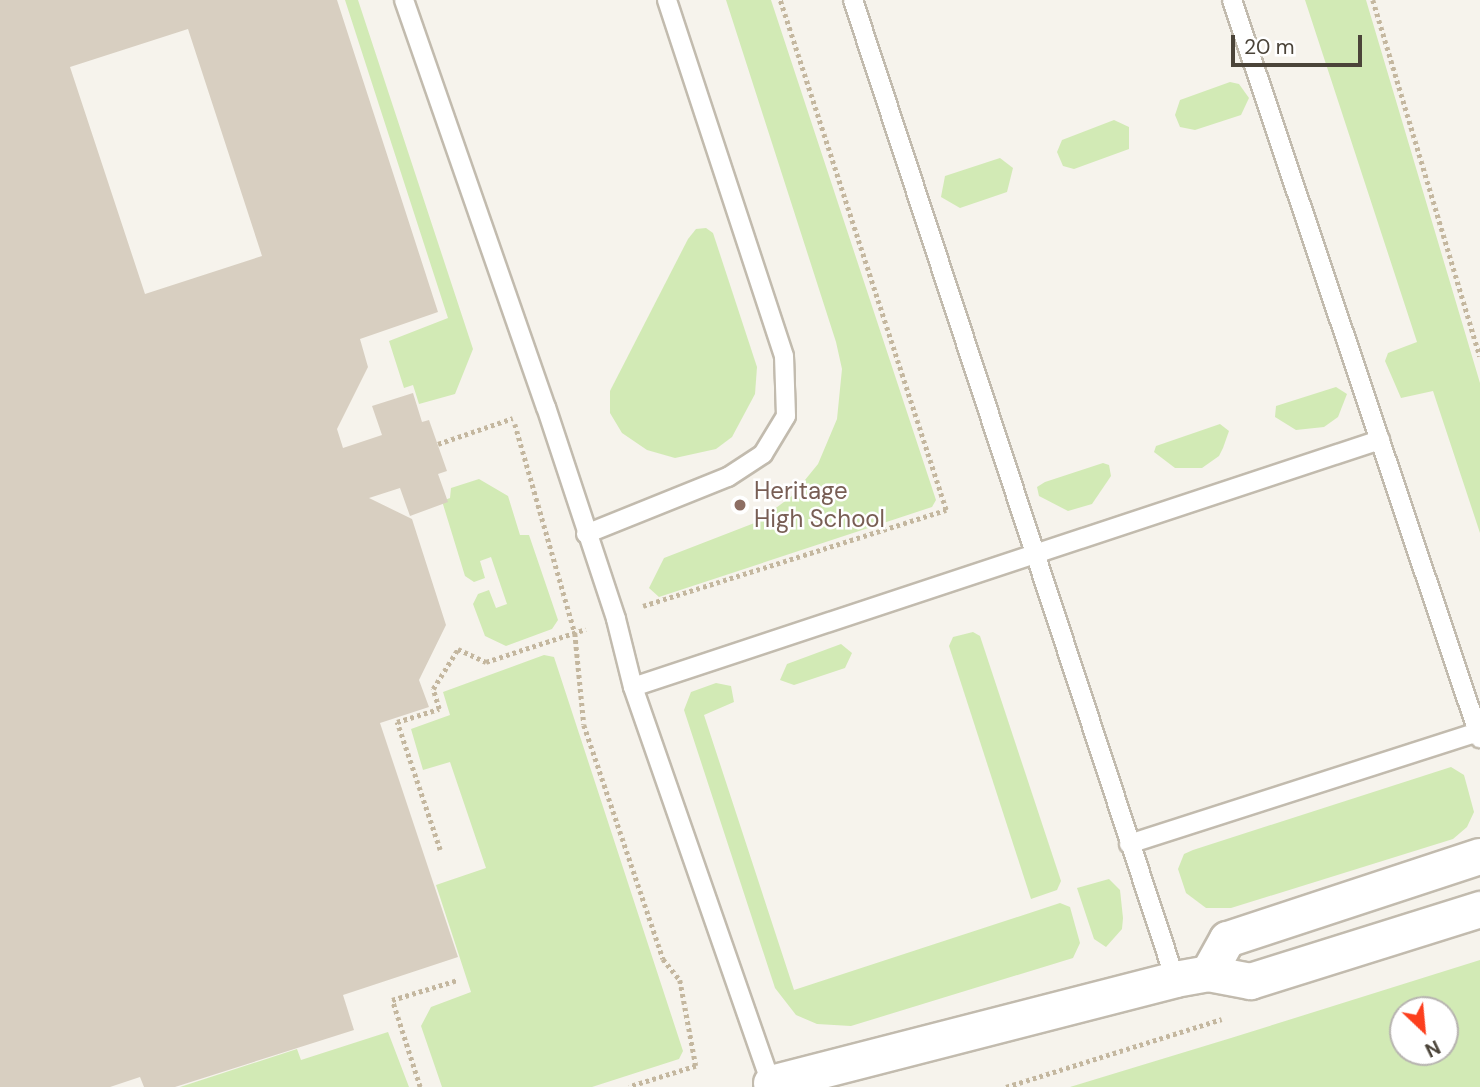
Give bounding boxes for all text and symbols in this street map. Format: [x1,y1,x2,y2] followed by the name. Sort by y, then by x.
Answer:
[1235,21,1366,65] scale bar
[1244,33,1295,61] text: 20 m
[754,477,885,533] place label: Heritage High School
[732,497,748,513] marker: Heritage High School
[1389,996,1459,1066] north arrow
[1421,1034,1444,1063] text: N

